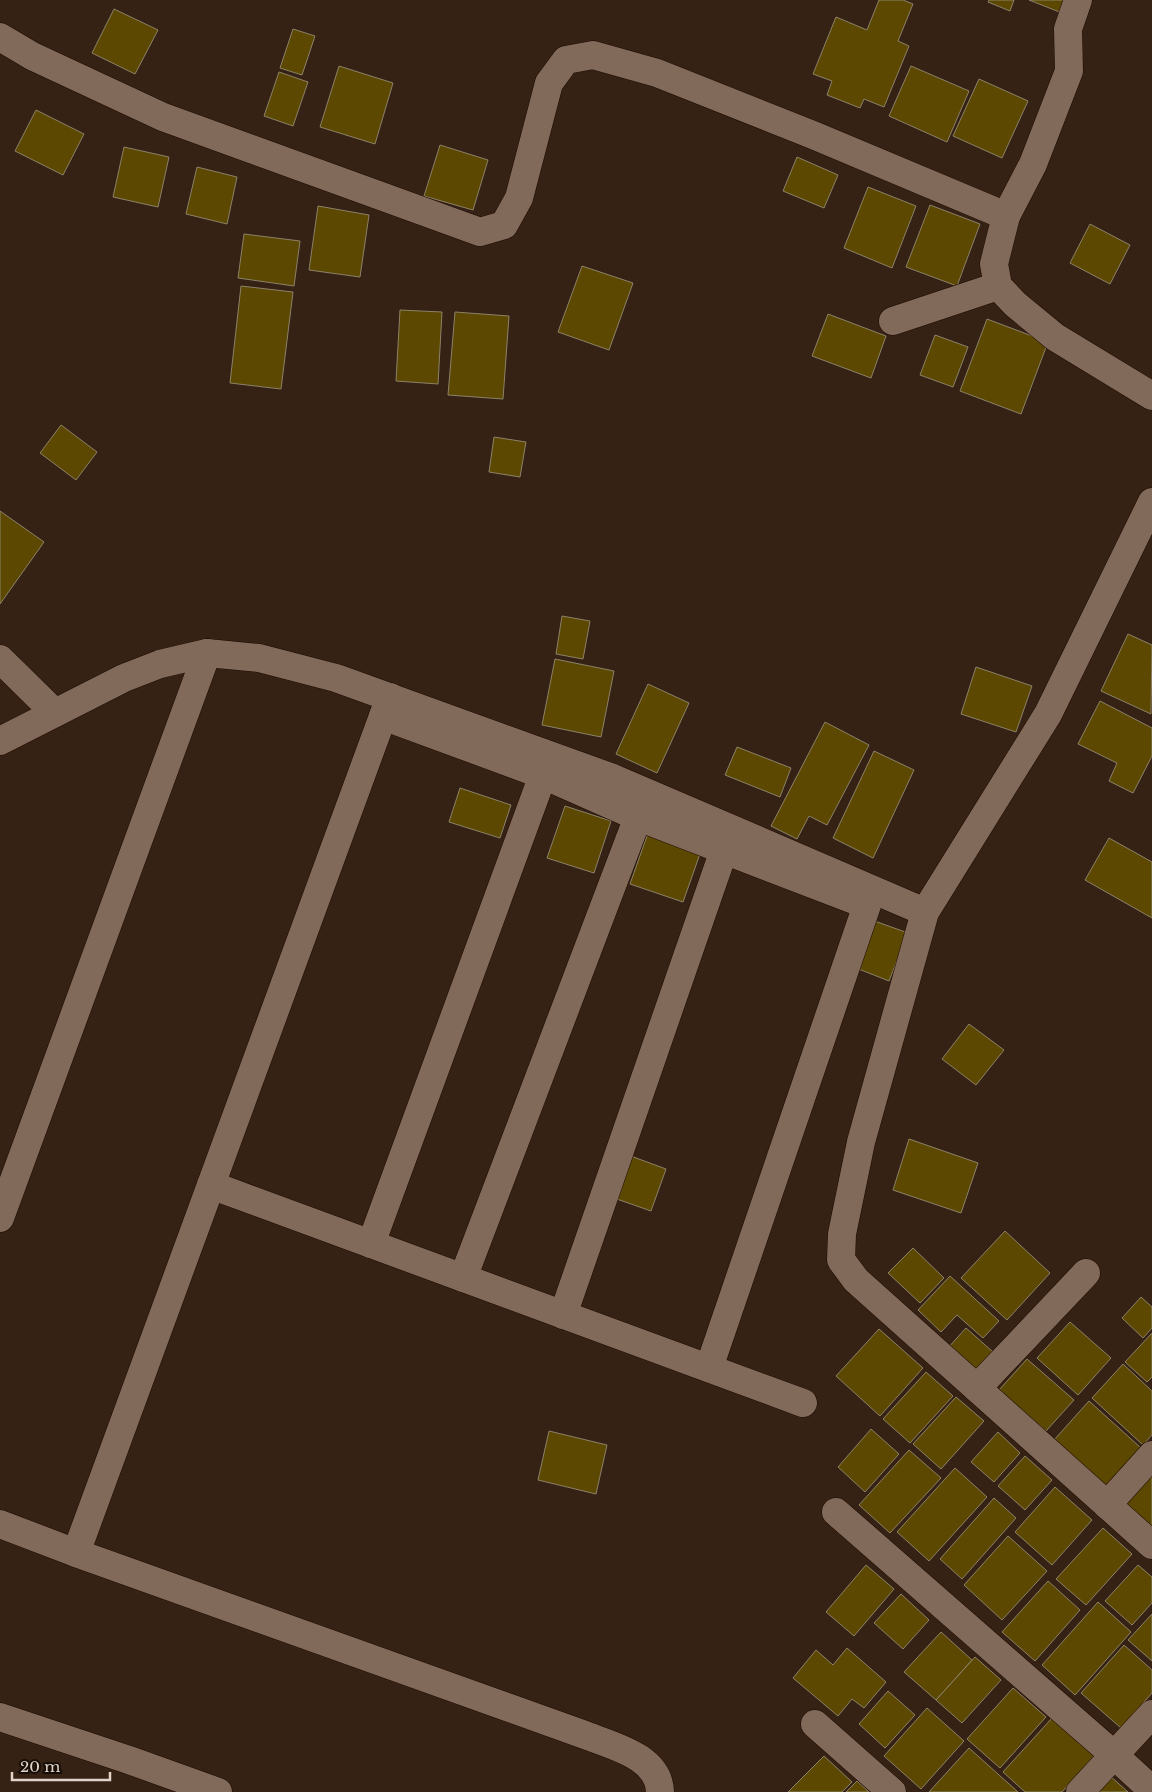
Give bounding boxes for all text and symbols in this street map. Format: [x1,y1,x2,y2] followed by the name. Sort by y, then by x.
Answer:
[12,1750,110,1782] scale bar
[20,1757,60,1776] text: 20 m

